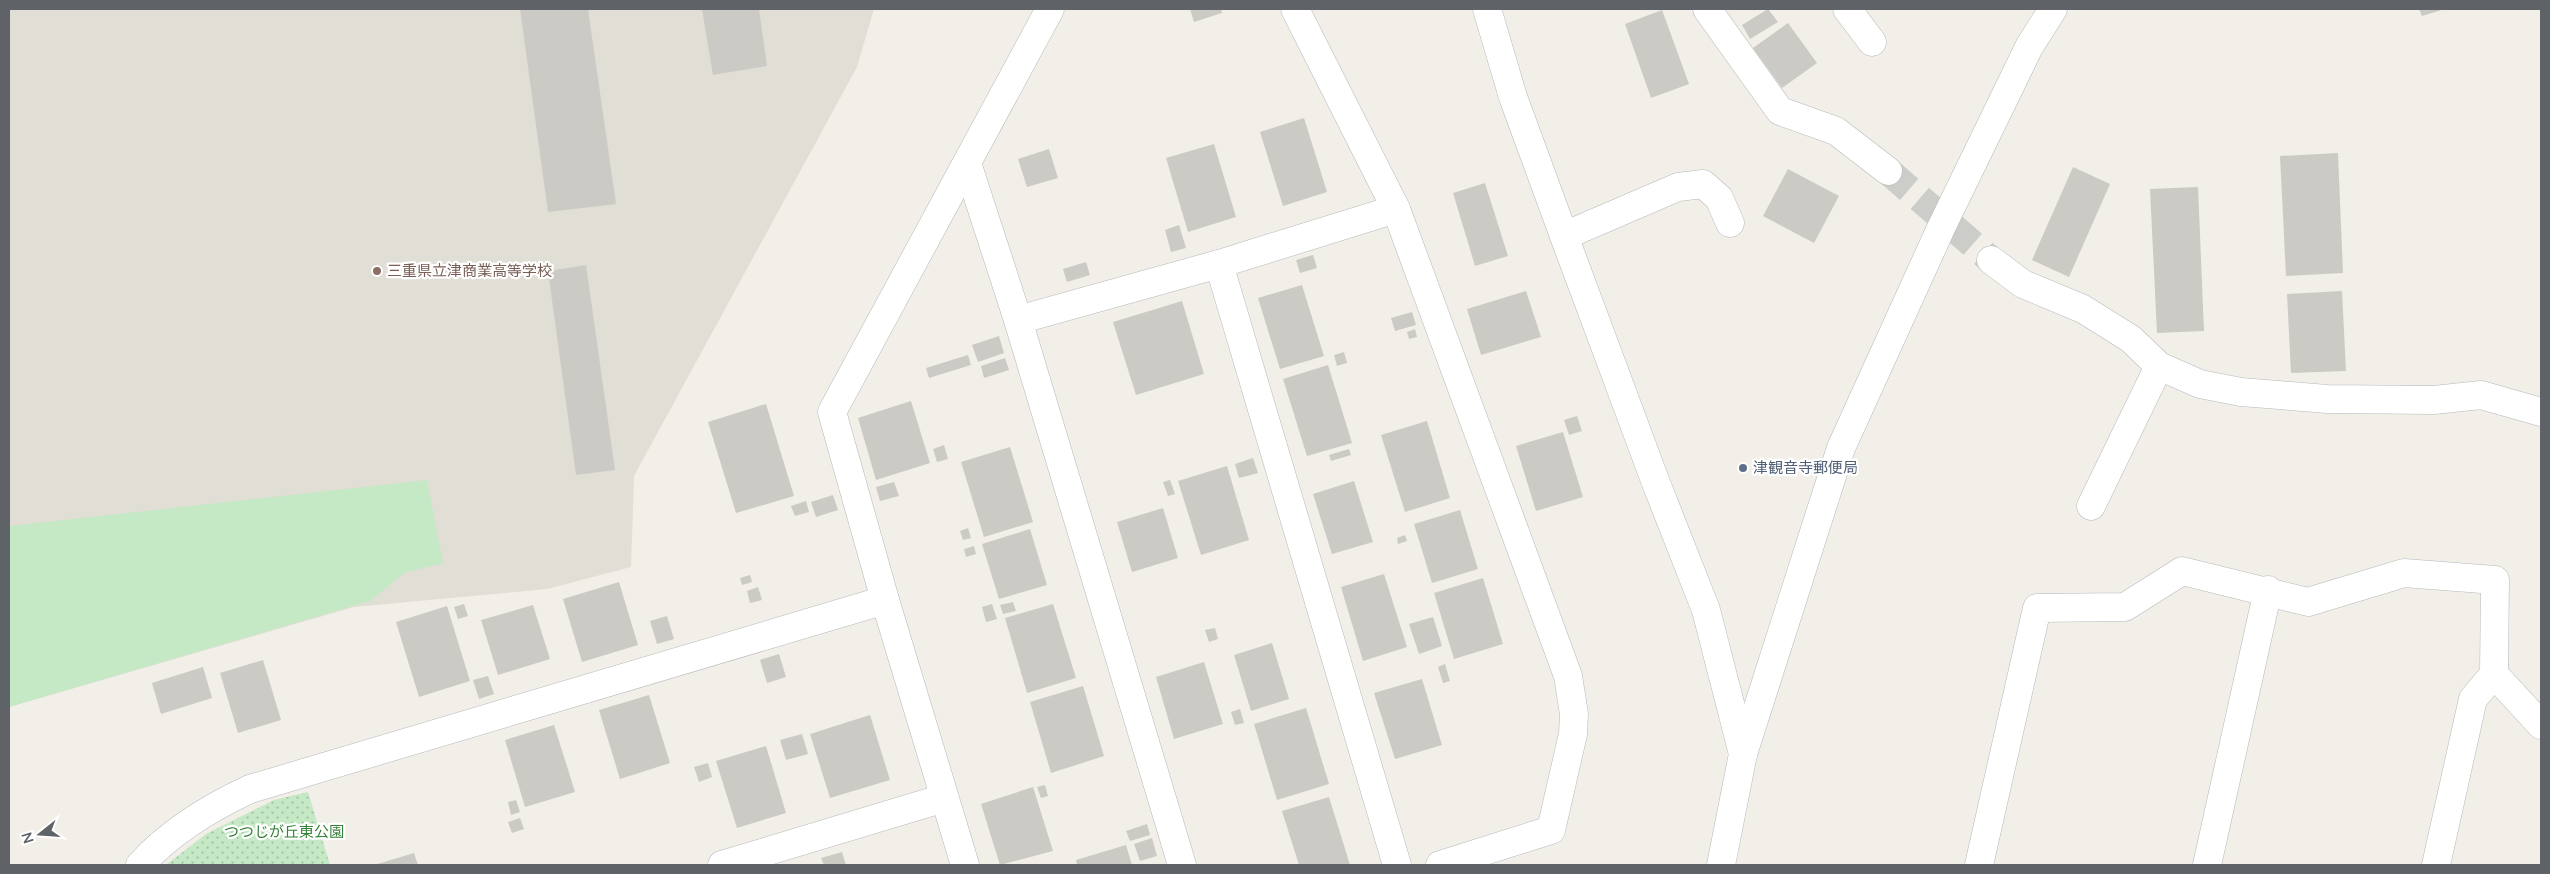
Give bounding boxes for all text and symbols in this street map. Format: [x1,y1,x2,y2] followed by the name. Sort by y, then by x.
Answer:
[387,261,552,279] place label: 三重県立津商業高等学校
[371,265,383,277] marker: 三重県立津商業高等学校
[1753,458,1858,476] place label: 津観音寺郵便局
[1737,462,1749,474] marker: 津観音寺郵便局
[15,809,65,859] north arrow
[224,822,344,840] park label: つつじが丘東公園
[17,830,37,846] text: N

